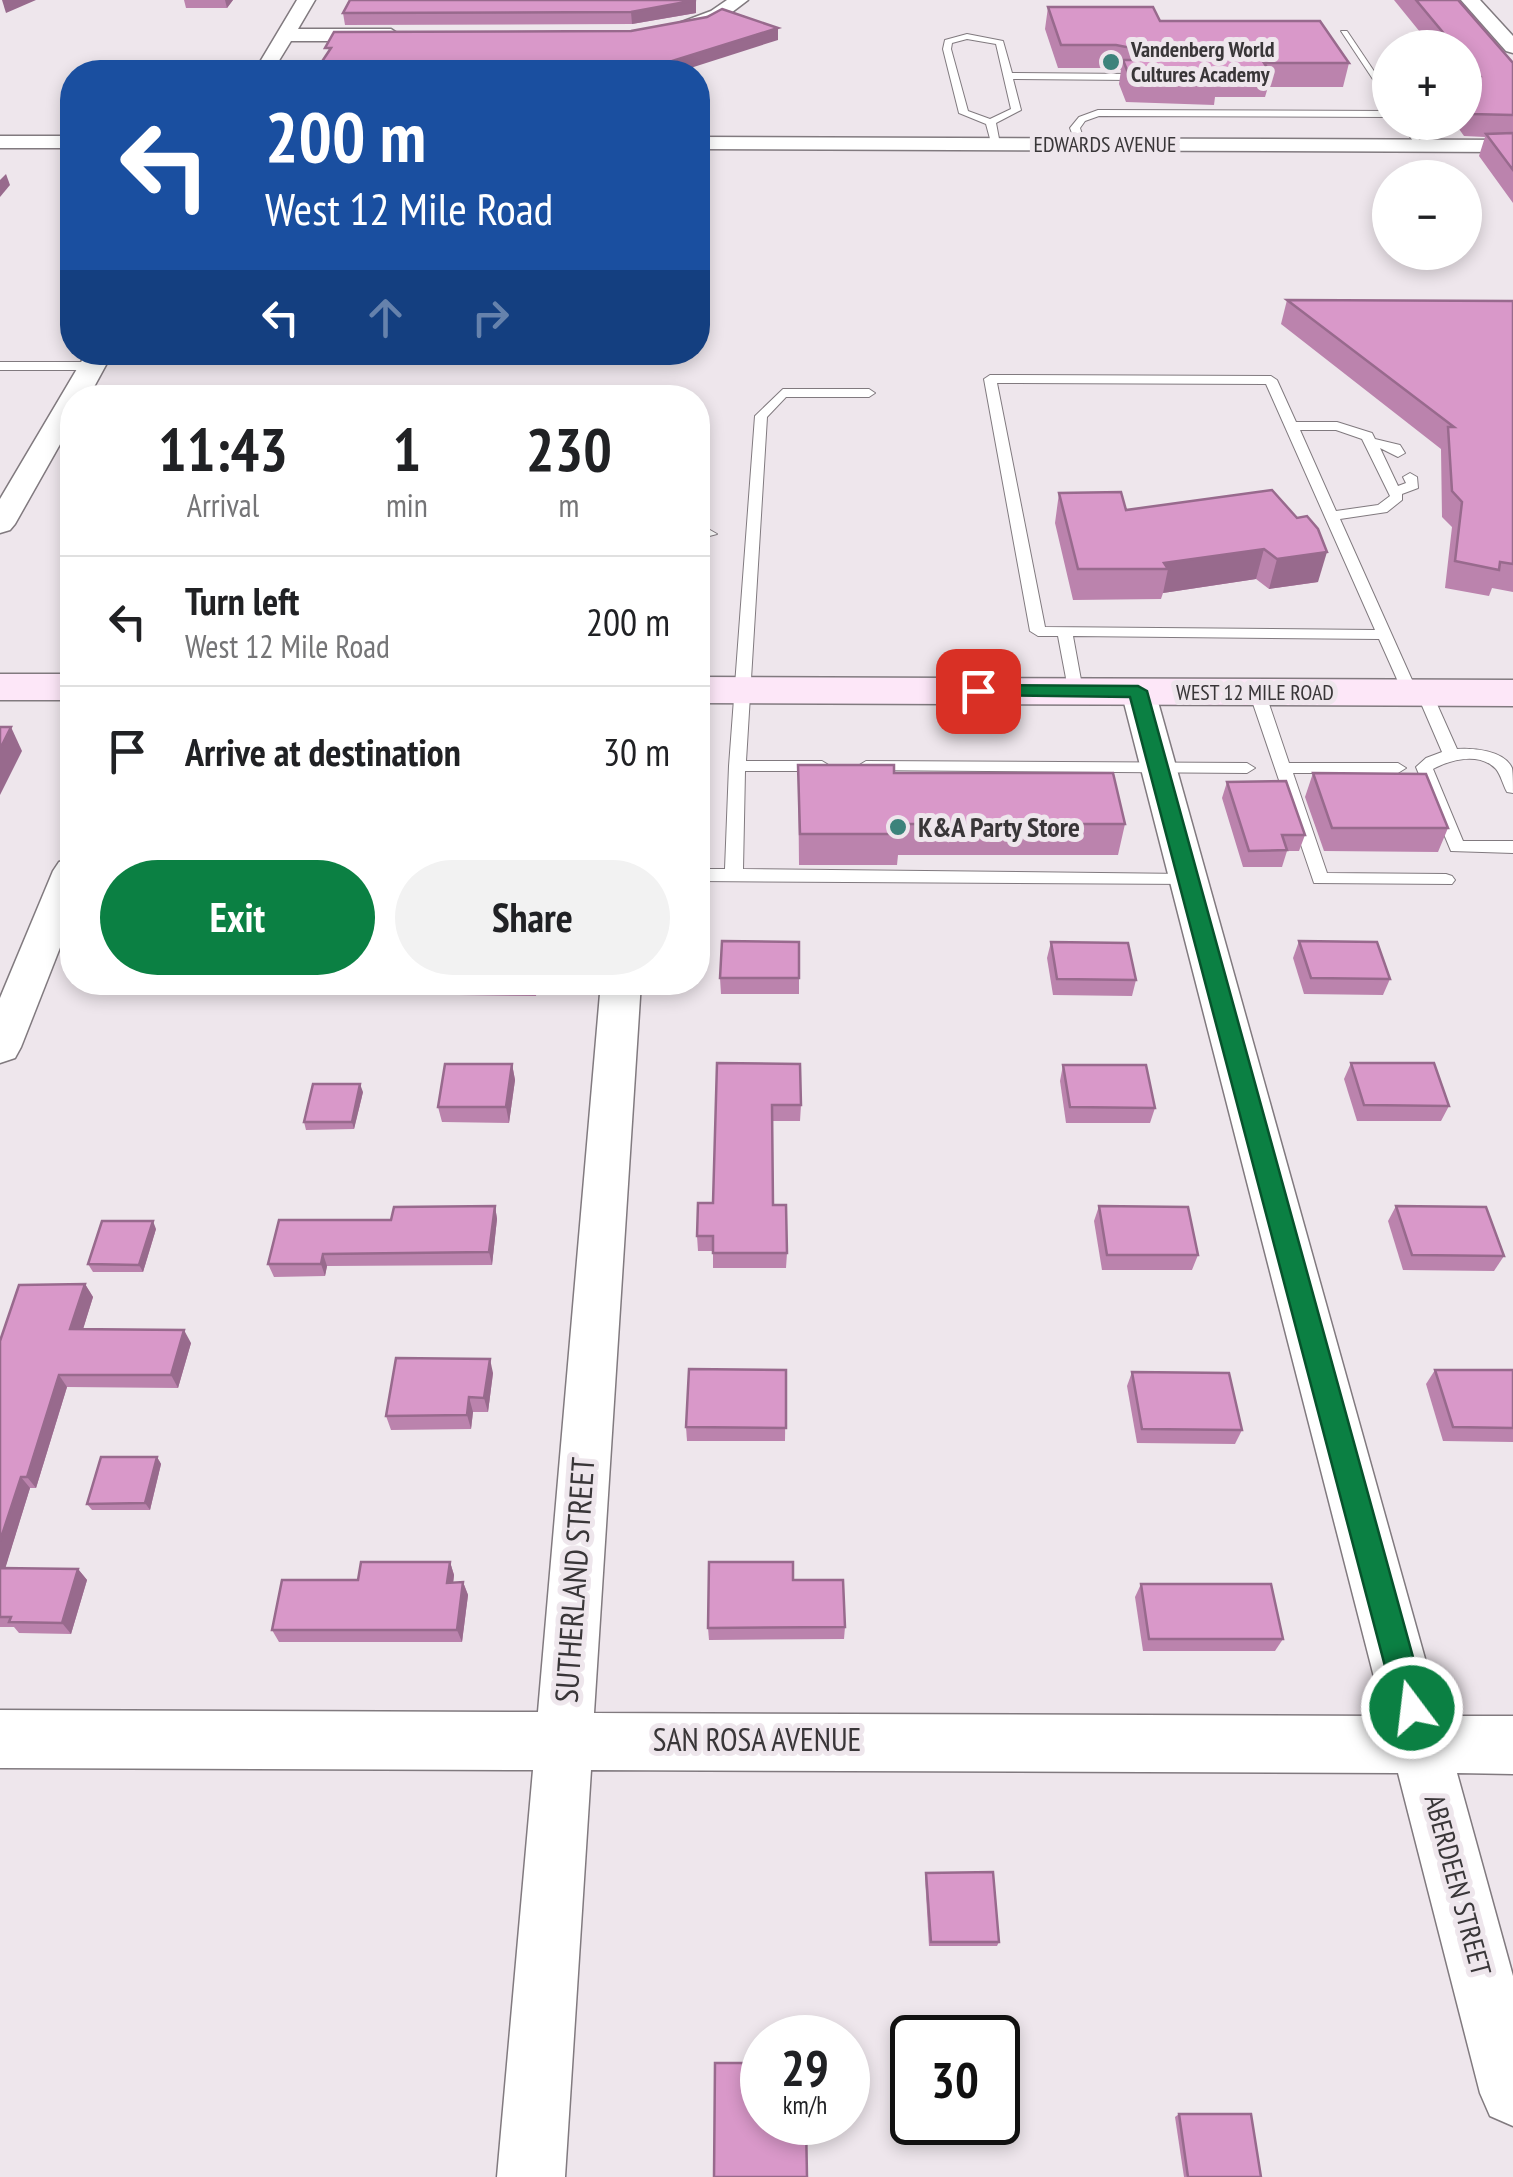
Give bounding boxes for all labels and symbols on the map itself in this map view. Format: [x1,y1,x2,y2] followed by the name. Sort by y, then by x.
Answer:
[1130,35,1275,88] place label: Vandenberg World Cultures Academy
[1100,51,1122,73] marker: Vandenberg World Cultures Academy
[1034,130,1176,158] street label: EDWARDS AVENUE
[936,649,1021,734] pin
[1176,678,1334,706] street label: WEST 12 MILE ROAD
[918,808,1080,845] place label: K&A Party Store
[887,816,909,838] marker: K&A Party Store
[544,1456,604,1704] street label: SUTHERLAND STREET
[1360,1656,1464,1760] position arrow
[653,1718,861,1760] street label: SAN ROSA AVENUE
[1417,1790,1501,1980] street label: ABERDEEN STREET
[890,2015,1020,2145] speed limit sign: 30

